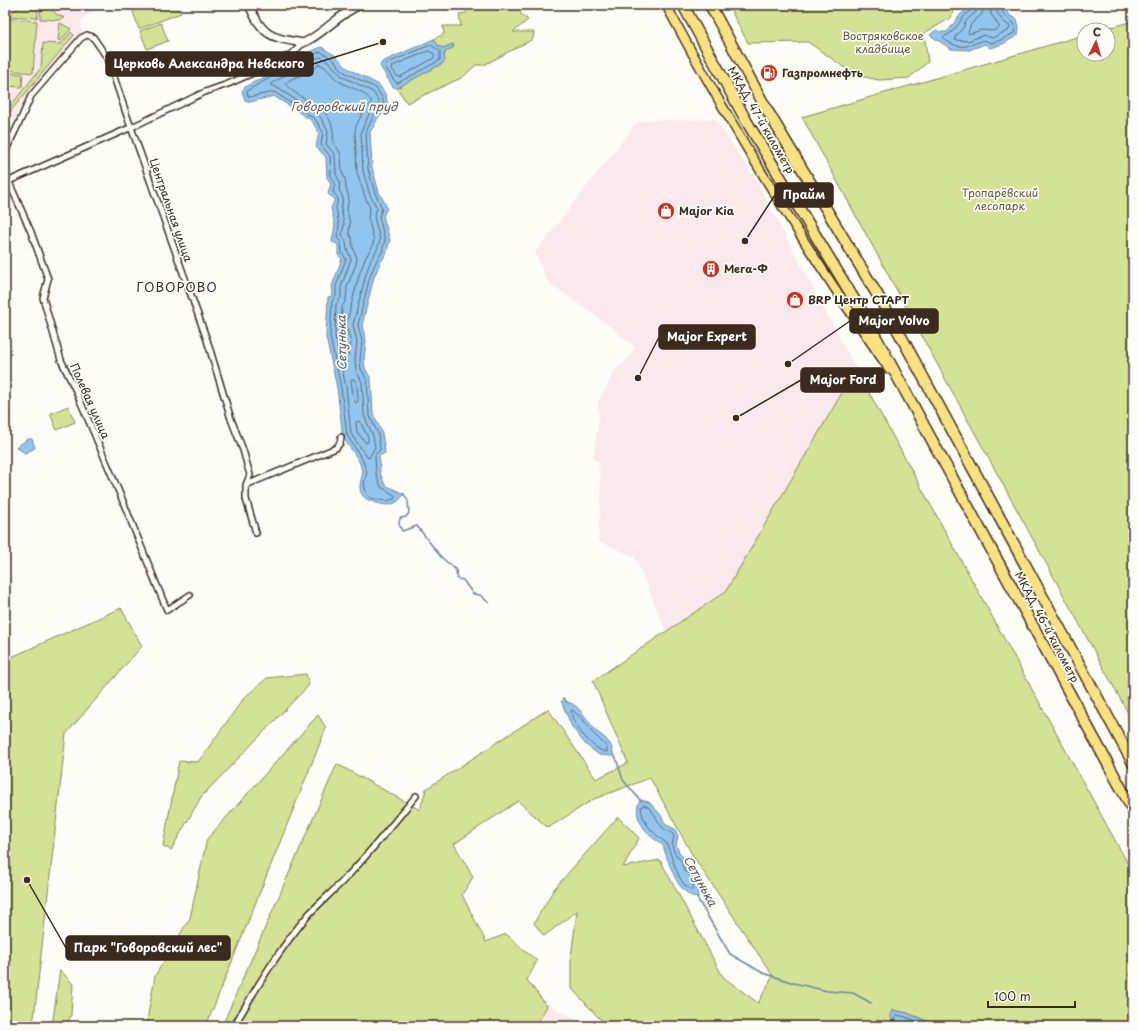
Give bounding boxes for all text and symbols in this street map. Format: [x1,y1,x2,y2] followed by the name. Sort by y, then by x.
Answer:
[1076,22,1116,62] north arrow
[1092,23,1102,40] text: С
[842,27,924,57] park label: Востряковское кладбище
[106,52,313,76] callout: Церковь Александра Невского
[114,54,304,72] text: Церковь Александра Невского
[724,63,799,177] street label: МКАД, 47-й километр
[759,63,779,83] fuel station icon: Газпромнефть
[782,64,864,81] place label: Газпромнефть
[291,97,398,115] water label: Говоровский пруд
[146,156,197,264] street label: Центральная улица
[775,183,833,207] callout: Прайм
[962,184,1038,214] park label: Тропарёвский лесопарк
[783,185,825,203] text: Прайм
[656,201,676,221] shop icon: Major Kia
[679,202,735,219] place label: Major Kia
[701,259,721,279] building icon: Мега-Ф
[724,260,768,277] place label: Мега-Ф
[136,277,218,296] district label: ГОВОРОВО
[785,290,805,310] shop icon: BRP Центр СТАРТ
[808,291,910,308] place label: BRP Центр СТАРТ
[850,309,938,333] callout: Major Volvo
[859,311,929,329] text: Major Volvo
[332,315,350,371] water label: Сетунька
[659,325,755,349] callout: Major Expert
[667,327,747,345] text: Major Expert
[66,360,115,442] street label: Полевая улица
[801,368,884,392] callout: Major Ford
[810,370,876,388] text: Major Ford
[1011,568,1084,686] street label: МКАД, 46-й километр
[680,852,722,910] water label: Сетунька
[66,936,230,960] callout: Парк "Говоровский лес"
[74,938,222,956] text: Парк "Говоровский лес"
[988,983,1075,1009] scale bar
[994,987,1031,1005] text: 100 m

